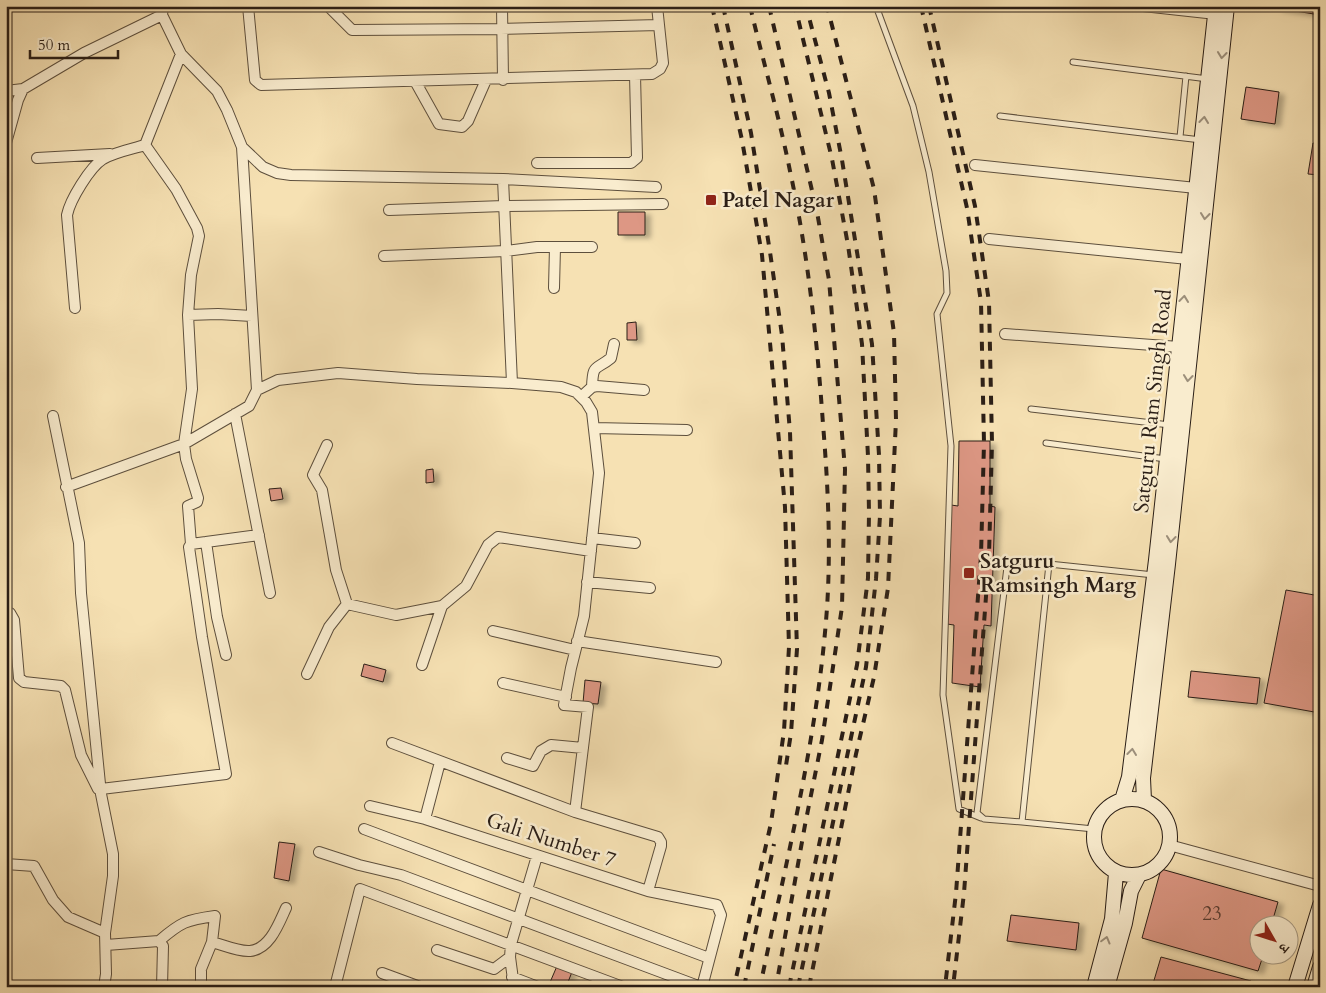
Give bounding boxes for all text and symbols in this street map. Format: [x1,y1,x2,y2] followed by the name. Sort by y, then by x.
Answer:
[30,28,118,60] scale bar
[38,35,70,55] text: 50 m
[1217,51,1228,59] one-way arrow
[1198,116,1209,124] one-way arrow
[722,186,835,215] place label: Patel Nagar
[704,193,718,207] marker: Patel Nagar
[1200,213,1211,221] one-way arrow
[1127,288,1179,514] street label: Satguru Ram Singh Road
[1178,295,1189,303] one-way arrow
[1183,374,1194,382] one-way arrow
[1165,536,1176,544] one-way arrow
[980,547,1136,600] place label: Satguru Ramsingh Marg
[962,566,976,580] marker: Satguru Ramsingh Marg
[1126,748,1137,756] one-way arrow
[482,805,620,875] street label: Gali Number 7
[1202,901,1222,927] house number: 23
[1248,916,1298,966] north arrow
[1101,936,1111,944] one-way arrow
[1274,938,1294,957] text: उ

